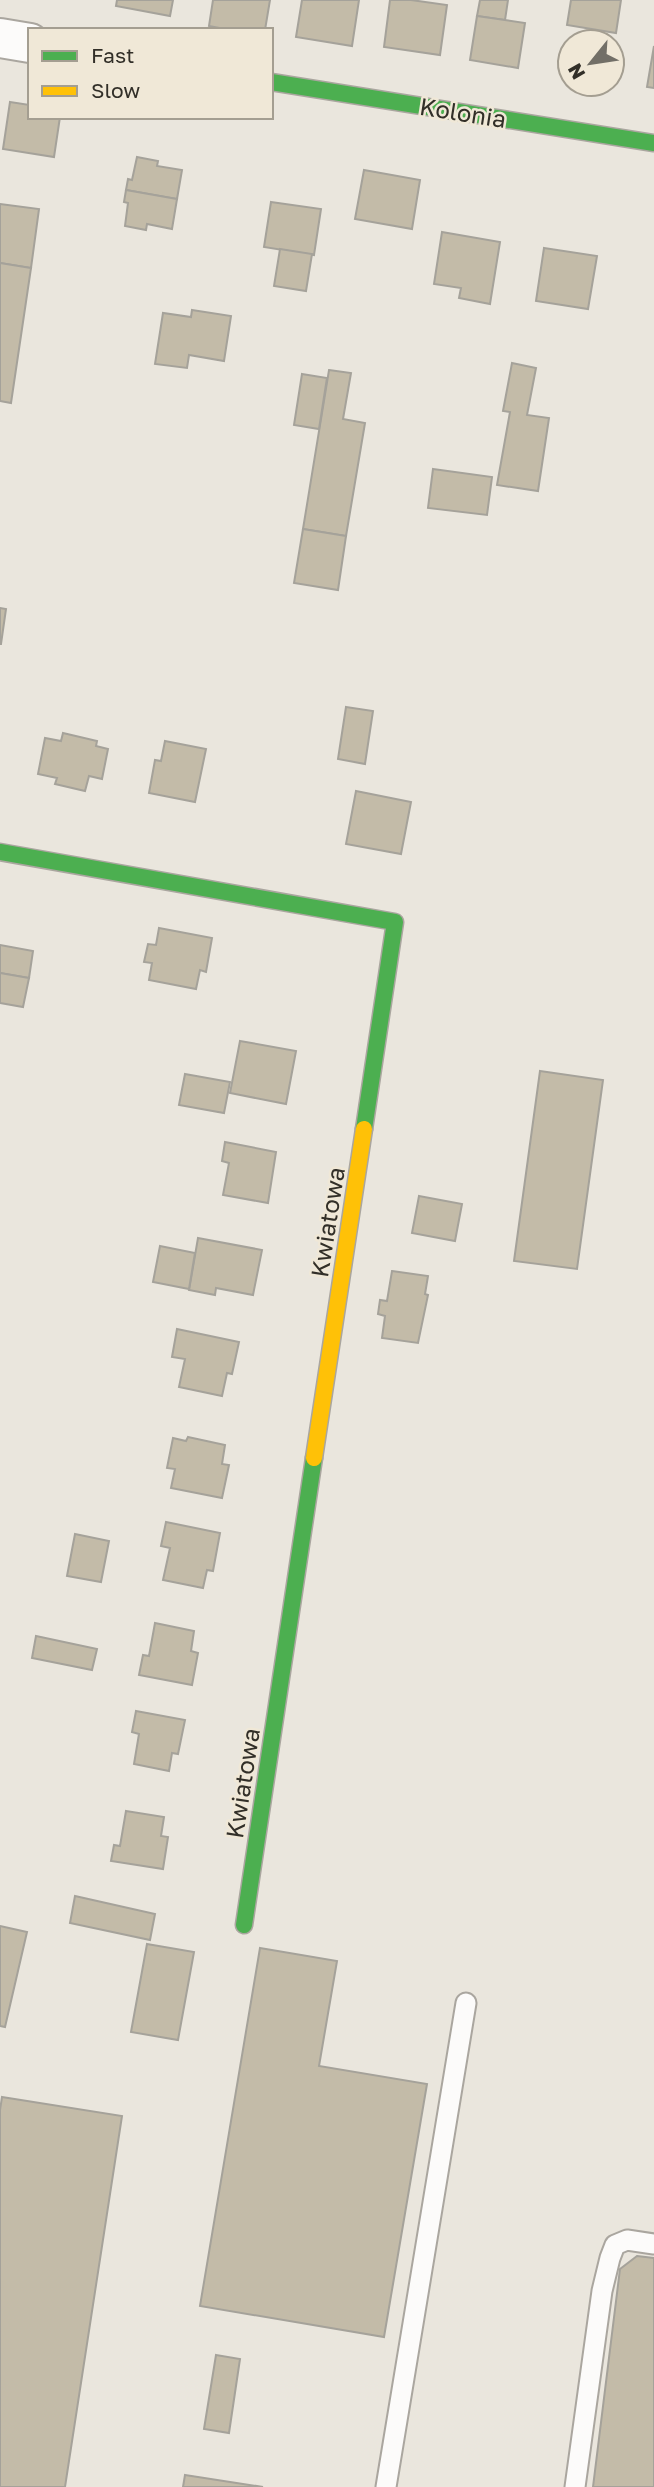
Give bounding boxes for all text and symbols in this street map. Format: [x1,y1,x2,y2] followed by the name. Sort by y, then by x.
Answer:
[28,28,273,119] legend
[556,28,626,98] north arrow
[91,42,134,68] text: Fast
[562,60,589,84] text: N
[91,77,140,103] text: Slow
[418,91,508,133] street label: Kolonia
[304,1165,350,1279] street label: Kwiatowa
[219,1726,265,1840] street label: Kwiatowa

